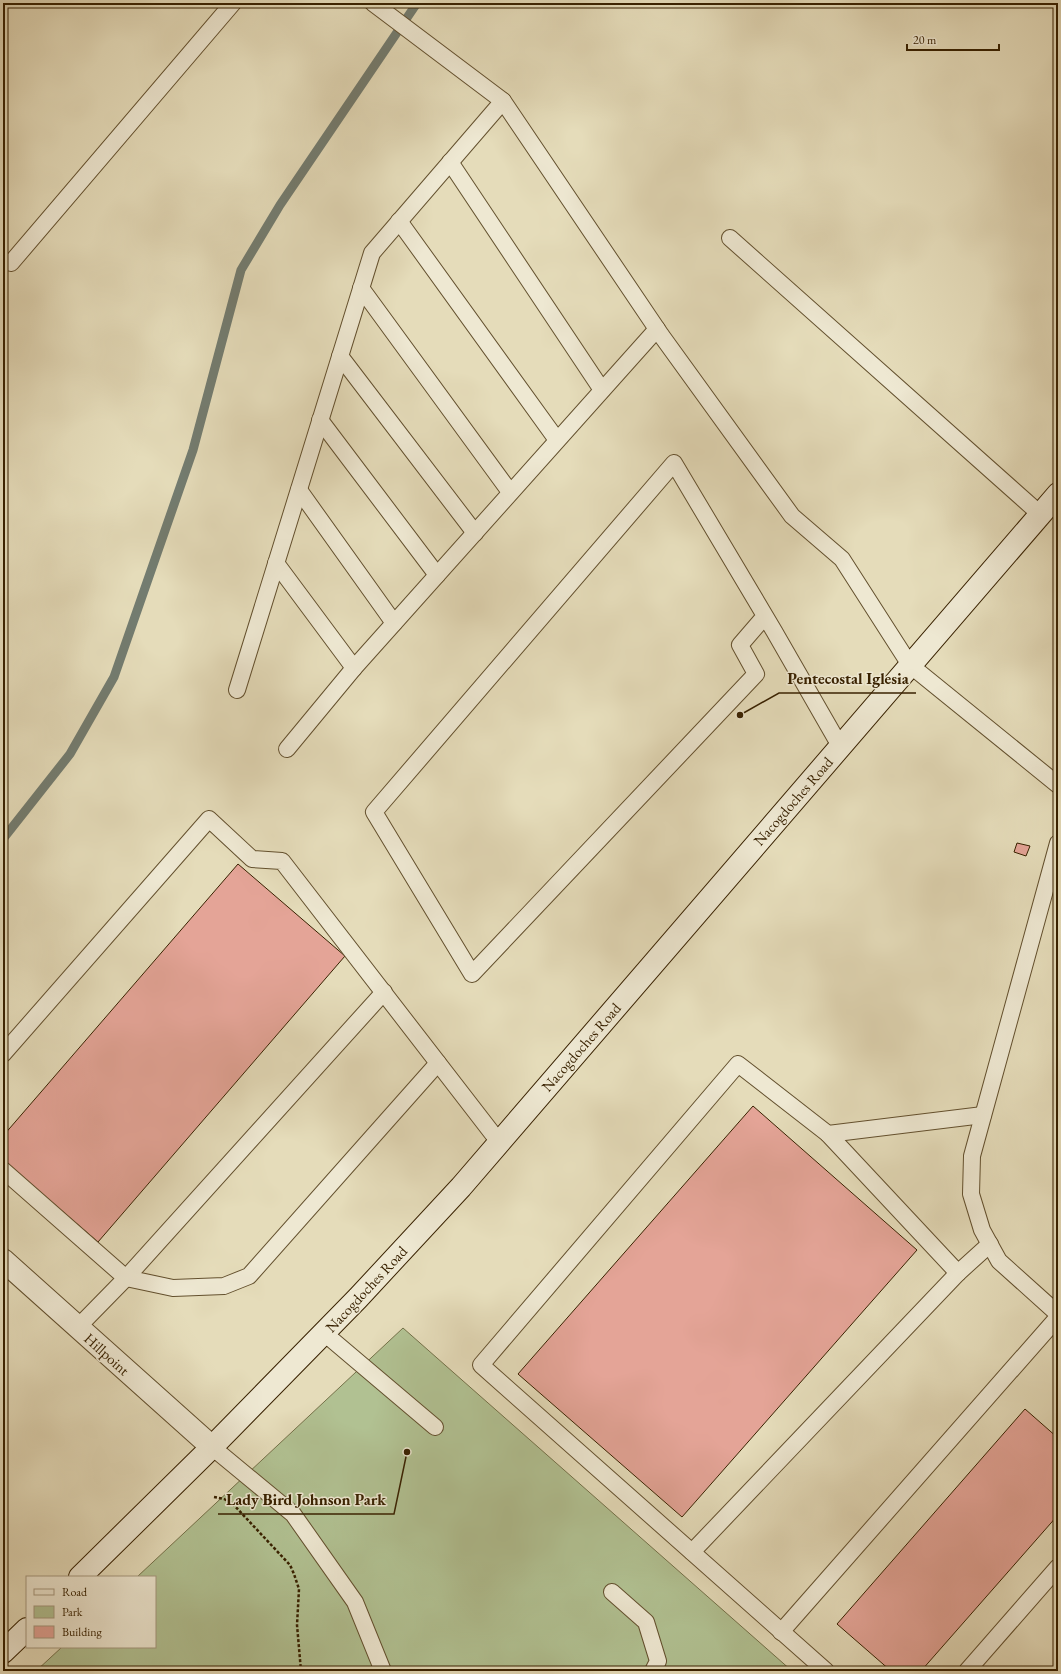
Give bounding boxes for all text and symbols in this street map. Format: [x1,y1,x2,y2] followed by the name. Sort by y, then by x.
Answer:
[907,26,999,52] scale bar
[913,32,937,48] text: 20 m
[779,665,916,693] callout: Pentecostal Iglesia
[787,668,910,689] text: Pentecostal Iglesia
[749,752,837,849] street label: Nacogdoches Road
[537,998,625,1095] street label: Nacogdoches Road
[321,1241,411,1336] street label: Nacogdoches Road
[80,1329,134,1379] street label: Hillpoint
[218,1486,394,1514] callout: Lady Bird Johnson Park
[226,1489,386,1510] text: Lady Bird Johnson Park
[26,1576,156,1648] legend
[62,1584,88,1600] text: Road
[62,1604,83,1620] text: Park
[62,1624,103,1640] text: Building

